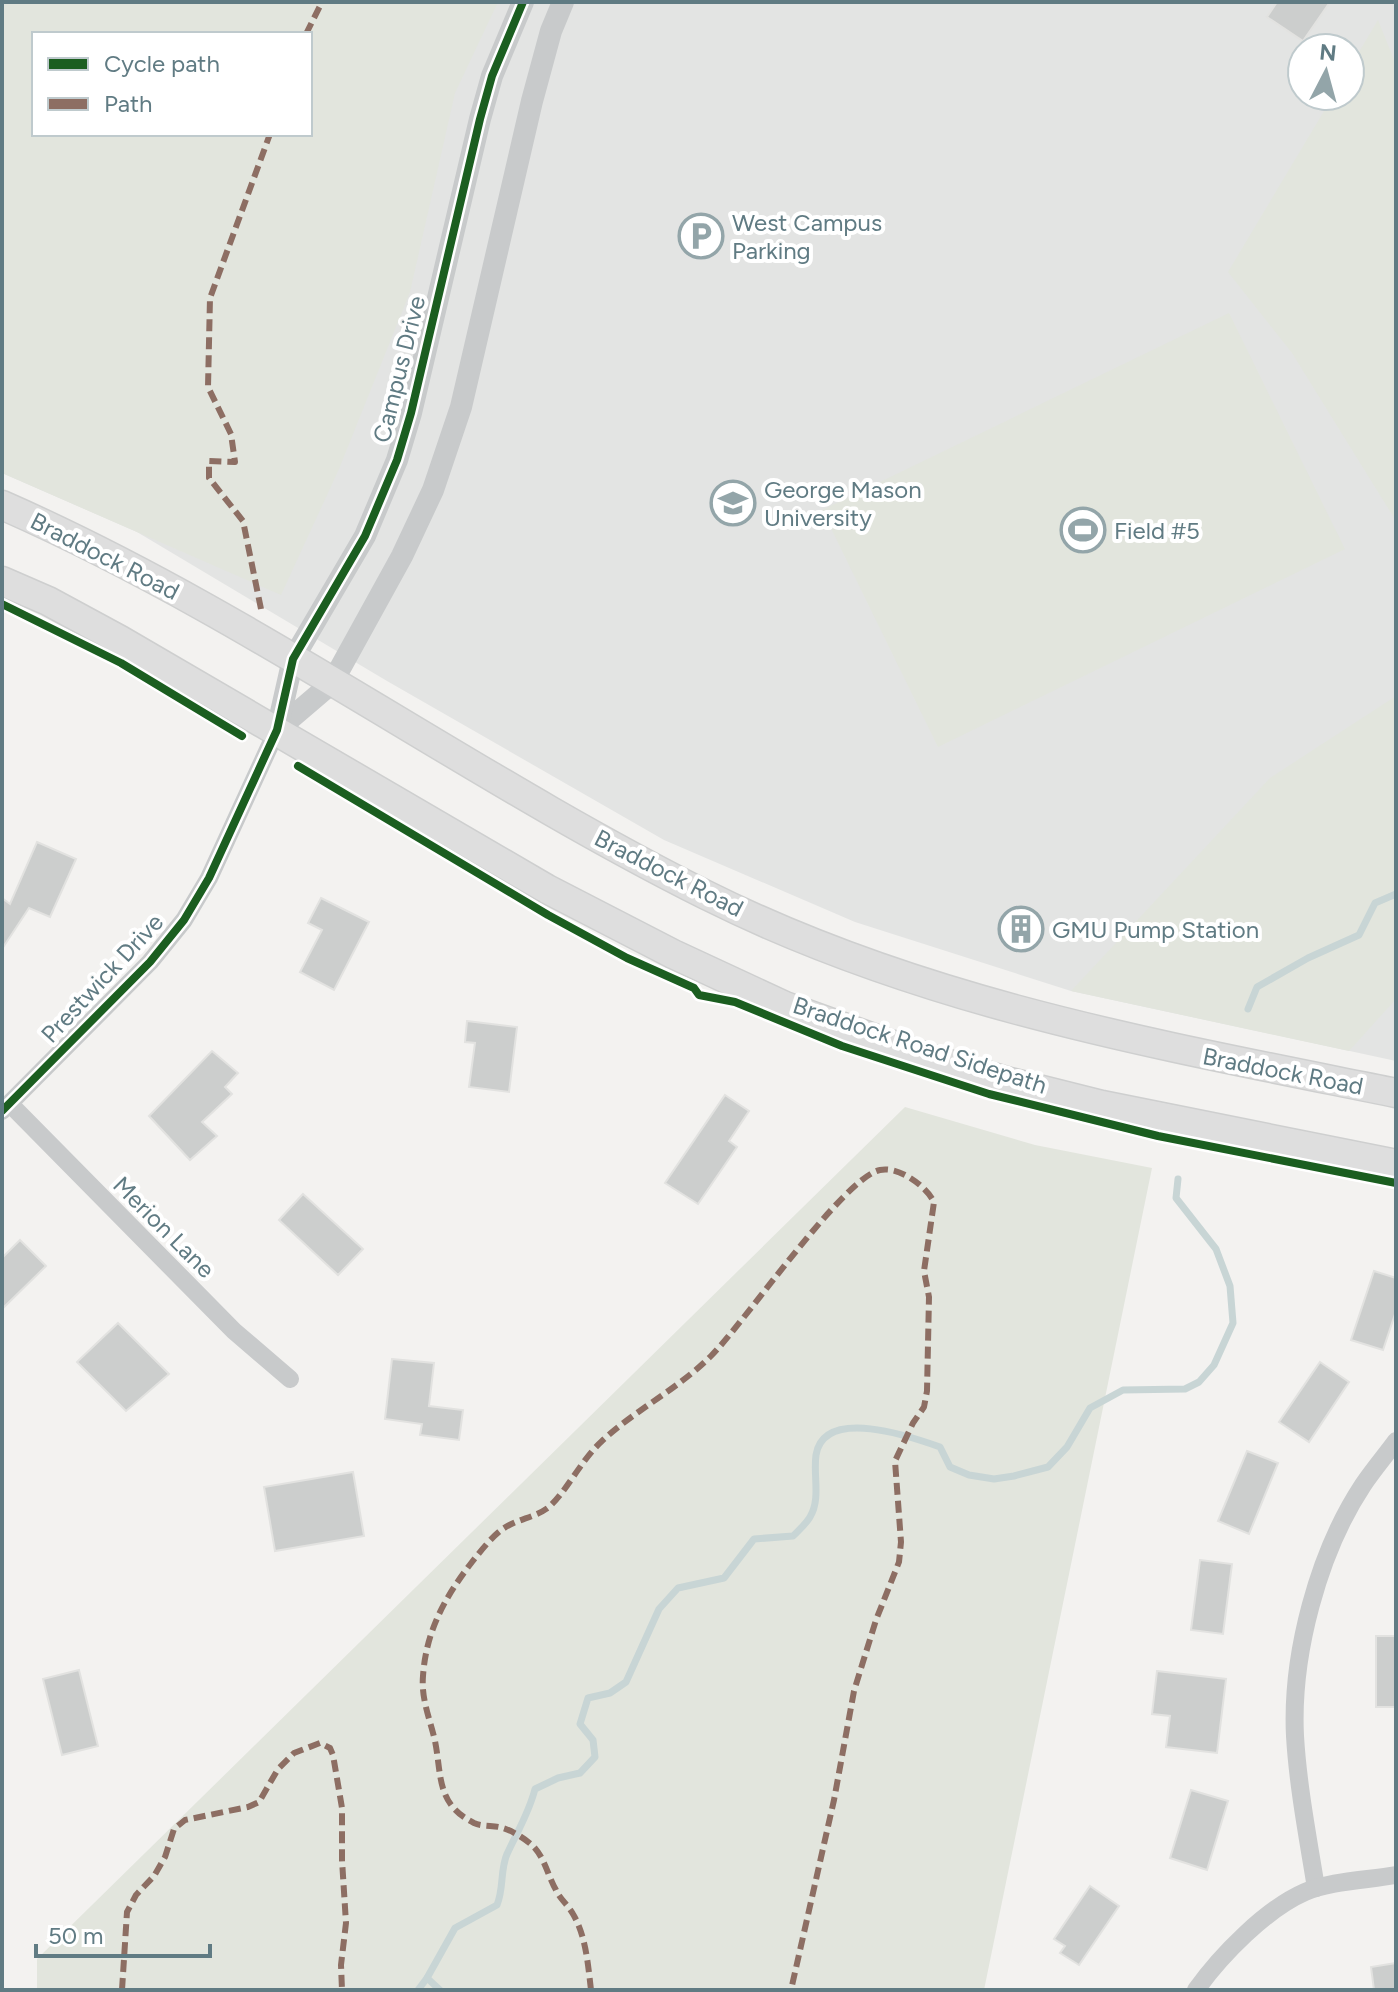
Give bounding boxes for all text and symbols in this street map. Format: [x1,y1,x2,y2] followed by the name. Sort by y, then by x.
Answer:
[32,32,312,136] legend
[1286,32,1366,112] north arrow
[1318,38,1338,67] text: N
[104,49,220,78] text: Cycle path
[104,89,152,118] text: Path
[732,208,882,265] place label: West Campus Parking
[677,212,725,260] parking icon: West Campus Parking
[367,293,431,445] street label: Campus Drive
[764,475,922,532] place label: George Mason University
[709,479,757,527] school or university icon: George Mason University
[26,506,184,606] street label: Braddock Road
[1059,506,1107,554] sports icon: Field #5
[1114,516,1200,545] place label: Field #5
[590,823,748,923] street label: Braddock Road
[997,905,1045,953] building icon: GMU Pump Station
[35,908,169,1048] street label: Prestwick Drive
[1052,915,1259,944] place label: GMU Pump Station
[789,990,1051,1100] street label: Braddock Road Sidepath
[1200,1041,1366,1101] street label: Braddock Road
[107,1170,221,1284] street label: Merion Lane
[36,1908,210,1958] scale bar
[48,1921,104,1950] text: 50 m

